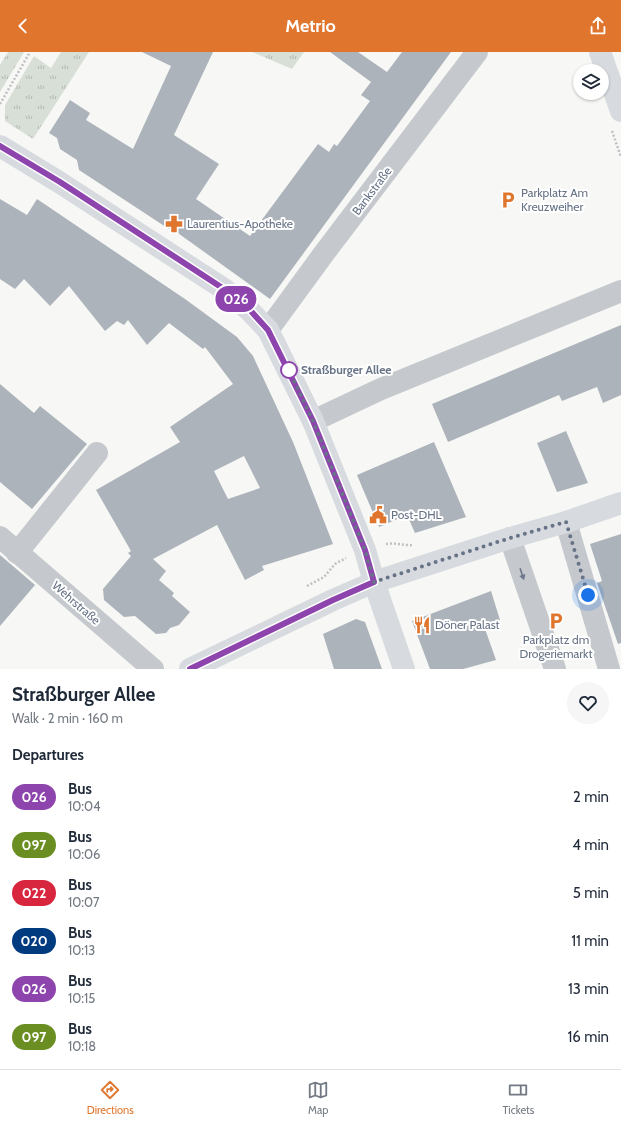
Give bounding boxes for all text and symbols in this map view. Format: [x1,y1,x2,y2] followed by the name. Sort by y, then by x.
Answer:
[12,15,34,37] icon: back
[285,15,336,37] text: Metrio
[587,15,609,37] icon: share
[573,64,609,100] map controls
[573,64,609,100] button: layers
[349,164,395,218] street label: Bankstraße
[521,185,588,214] place label: Parkplatz Am Kreuzweiher
[498,190,518,210] parking icon: Parkplatz Am Kreuzweiher
[164,214,184,234] pharmacy icon: Laurentius-Apotheke
[187,216,293,231] place label: Laurentius-Apotheke
[213,286,259,312] line badge: 026
[223,290,249,308] text: 026
[280,361,298,379] marker: Straßburger Allee
[301,362,392,377] place label: Straßburger Allee
[368,505,388,525] public building icon: Post-DHL
[391,507,442,522] place label: Post-DHL
[520,569,526,581] one-way arrow
[49,578,103,628] street label: Wehrstraße
[578,585,598,605] your location
[546,611,566,631] parking icon: Parkplatz dm Drogeriemarkt
[412,615,432,635] restaurant icon: Döner Palast
[435,617,500,632] place label: Döner Palast
[520,632,592,661] place label: Parkplatz dm Drogeriemarkt
[567,682,609,724] button: heart
[12,683,155,706] text: Straßburger Allee
[12,710,123,726] text: Walk · 2 min · 160 m
[12,746,84,764] text: Departures
[68,780,92,798] text: Bus
[21,788,47,806] text: 026
[573,788,609,806] text: 2 min
[68,798,101,814] text: 10:04
[68,828,92,846] text: Bus
[22,836,46,854] text: 097
[572,836,609,854] text: 4 min
[68,846,100,862] text: 10:06
[68,876,92,894] text: Bus
[22,884,46,902] text: 022
[573,884,609,902] text: 5 min
[68,894,100,910] text: 10:07
[68,924,92,942] text: Bus
[20,932,48,950] text: 020
[571,932,609,950] text: 11 min
[68,942,95,958] text: 10:13
[68,972,92,990] text: Bus
[21,980,47,998] text: 026
[568,980,609,998] text: 13 min
[68,990,95,1006] text: 10:15
[68,1020,92,1038] text: Bus
[22,1028,46,1046] text: 097
[567,1028,609,1046] text: 16 min
[68,1038,96,1054] text: 10:18
[87,1079,134,1117] tab: Directions
[307,1079,329,1117] tab: Map
[503,1079,534,1117] tab: Tickets

